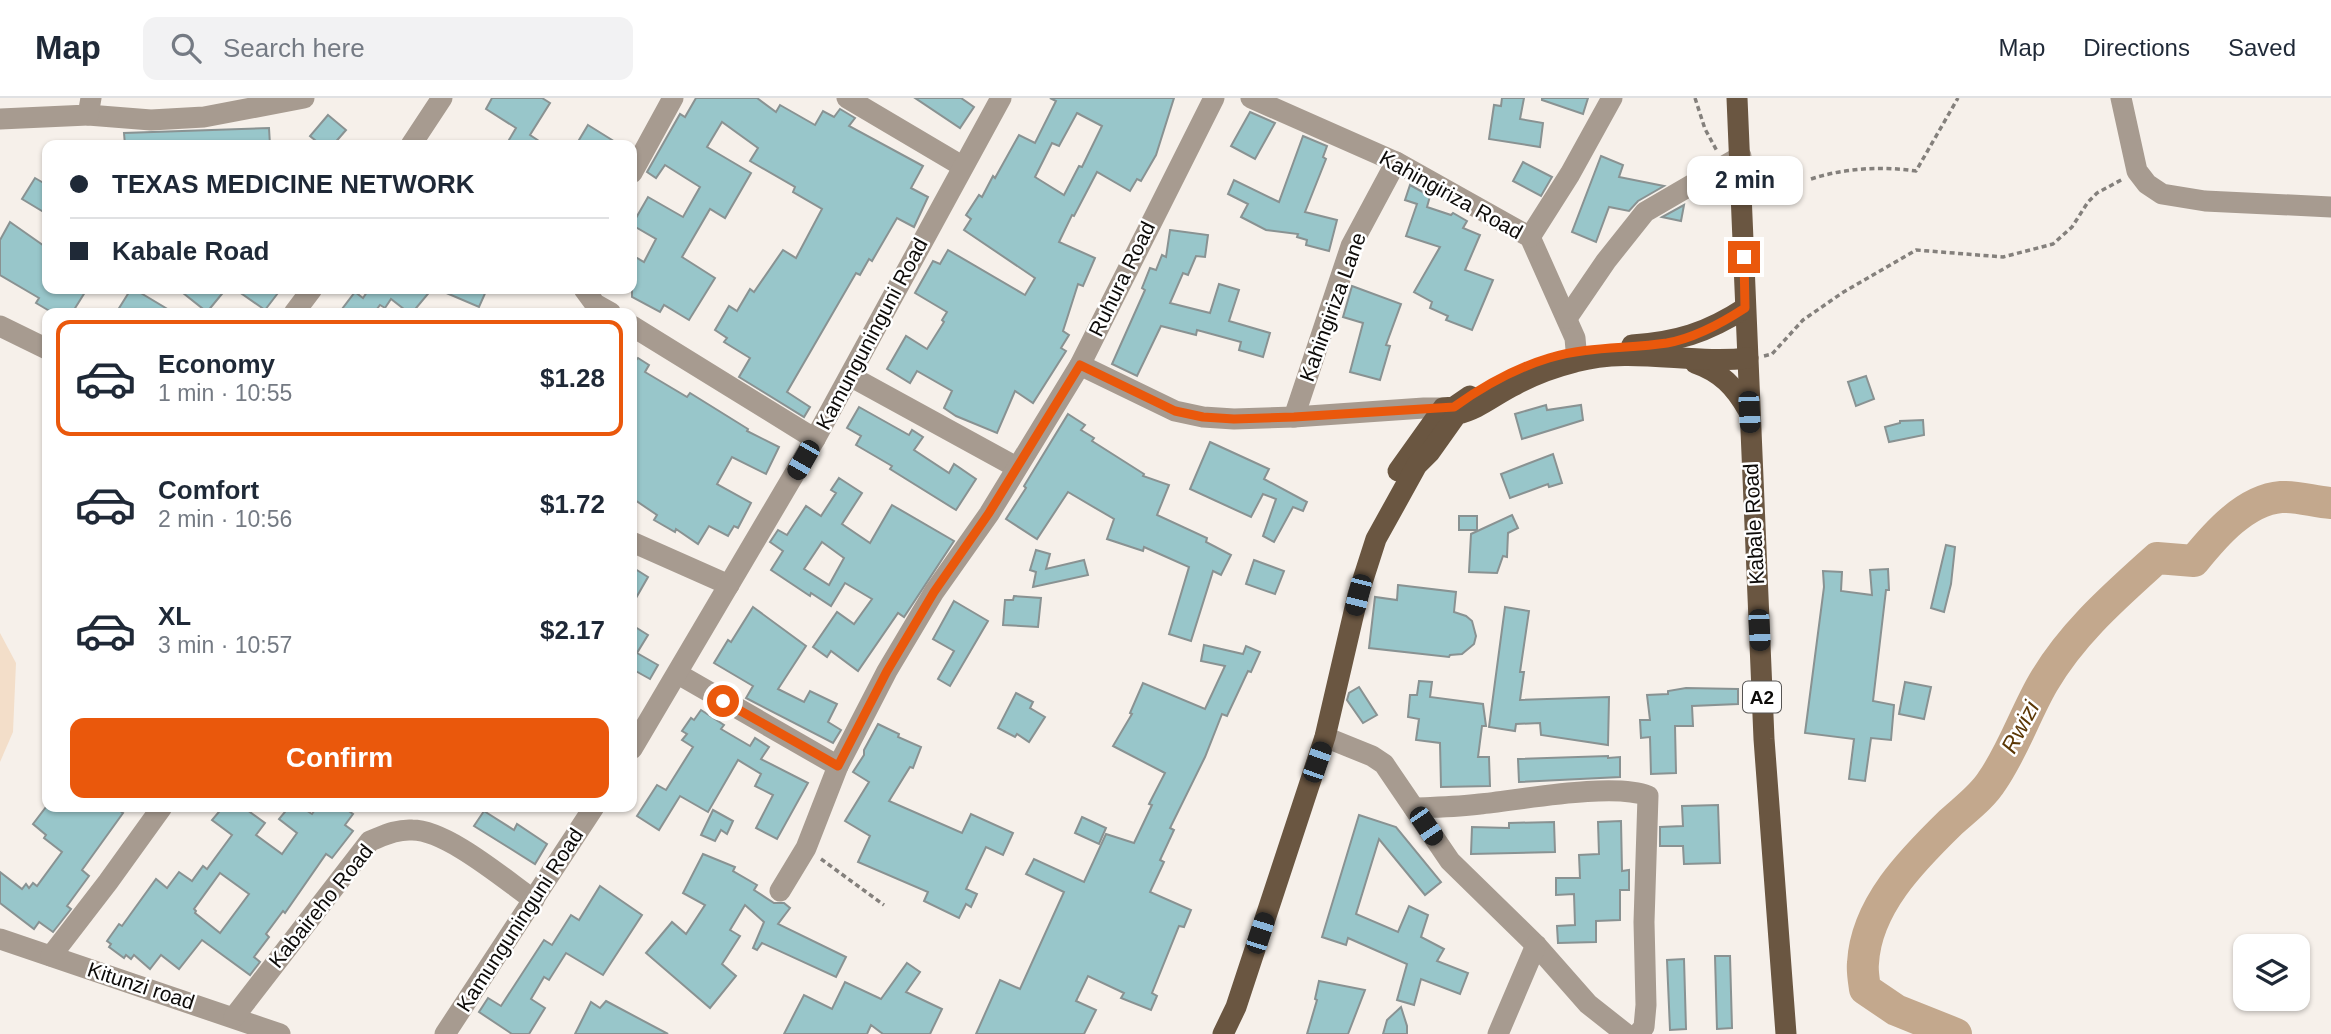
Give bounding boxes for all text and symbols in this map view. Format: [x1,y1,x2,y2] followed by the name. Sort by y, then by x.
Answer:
[143,17,633,80] search box
[35,29,101,66] text: Map
[167,29,205,67] icon: search
[223,33,365,63] text: Search here
[1999,34,2045,61] text: Map
[2083,34,2190,61] text: Directions
[2228,34,2296,61] text: Saved
[1376,146,1527,243] street label: Kahingiriza Road
[1686,156,1802,204] callout: 2 min
[1715,167,1775,193] text: 2 min
[112,169,475,199] text: TEXAS MEDICINE NETWORK
[1084,218,1159,340] street label: Ruhura Road
[1295,229,1370,384] street label: Kahingiriza Lane
[811,234,932,433] street label: Kamunguninguni Road
[112,236,270,266] text: Kabale Road
[1728,241,1760,273] route end
[74,347,137,410] icon: car
[158,349,275,379] text: Economy
[540,363,605,393] text: $1.28
[158,380,292,406] text: 1 min · 10:55
[1738,390,1761,434] car
[784,437,823,483] car
[1739,463,1768,585] street label: Kabale Road
[74,473,137,536] icon: car
[158,475,259,505] text: Comfort
[540,489,605,519] text: $1.72
[158,506,292,532] text: 2 min · 10:56
[1343,572,1374,618] car
[74,599,137,662] icon: car
[158,601,191,631] text: XL
[1748,608,1771,652] car
[540,615,605,645] text: $2.17
[158,632,292,658] text: 3 min · 10:57
[1743,682,1781,712] road number: A2
[707,685,739,717] route start
[1996,696,2045,757] water label: Rwizi
[70,718,609,798] button: Confirm
[1301,739,1334,785] car
[1406,803,1447,849] car
[452,824,587,1016] street label: Kamunguninguni Road
[264,839,377,972] street label: Kabaireho Road
[1244,910,1277,956] car
[2233,934,2310,1011] map controls
[2233,934,2310,1011] button: layers
[85,957,197,1014] street label: Kitunzi road

